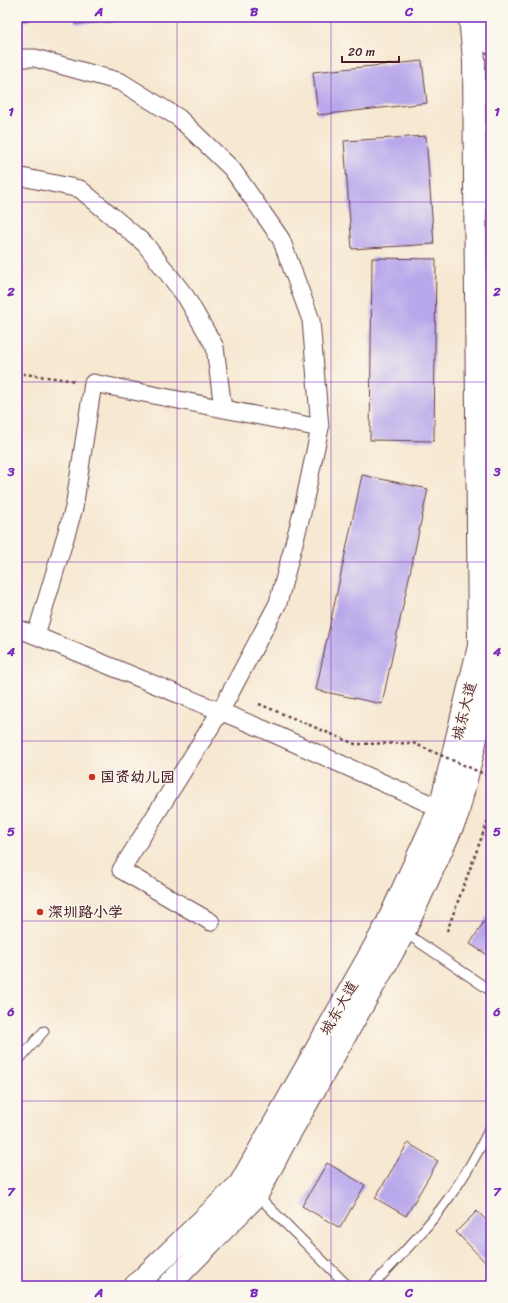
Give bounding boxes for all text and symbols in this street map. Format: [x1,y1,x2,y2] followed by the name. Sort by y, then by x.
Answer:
[94,0,103,23] text: A
[250,0,259,23] text: B
[404,0,414,23] text: C
[342,38,399,64] scale bar
[348,41,375,63] text: 20 m
[8,100,14,123] text: 1
[494,100,500,123] text: 1
[6,280,15,303] text: 2
[492,280,501,303] text: 2
[6,460,15,483] text: 3
[492,460,501,483] text: 3
[6,640,16,663] text: 4
[492,640,502,663] text: 4
[444,679,484,743] street label: 城东大道
[100,764,175,790] place label: 国资幼儿园
[87,772,97,782] marker: 国资幼儿园
[7,820,15,843] text: 5
[493,820,501,843] text: 5
[48,899,123,925] place label: 深圳路小学
[35,907,45,917] marker: 深圳路小学
[313,976,365,1040] street label: 城东大道
[6,1000,15,1023] text: 6
[492,1000,501,1023] text: 6
[7,1180,16,1203] text: 7
[493,1180,502,1203] text: 7
[94,1281,103,1303] text: A
[250,1281,259,1303] text: B
[404,1281,414,1303] text: C

